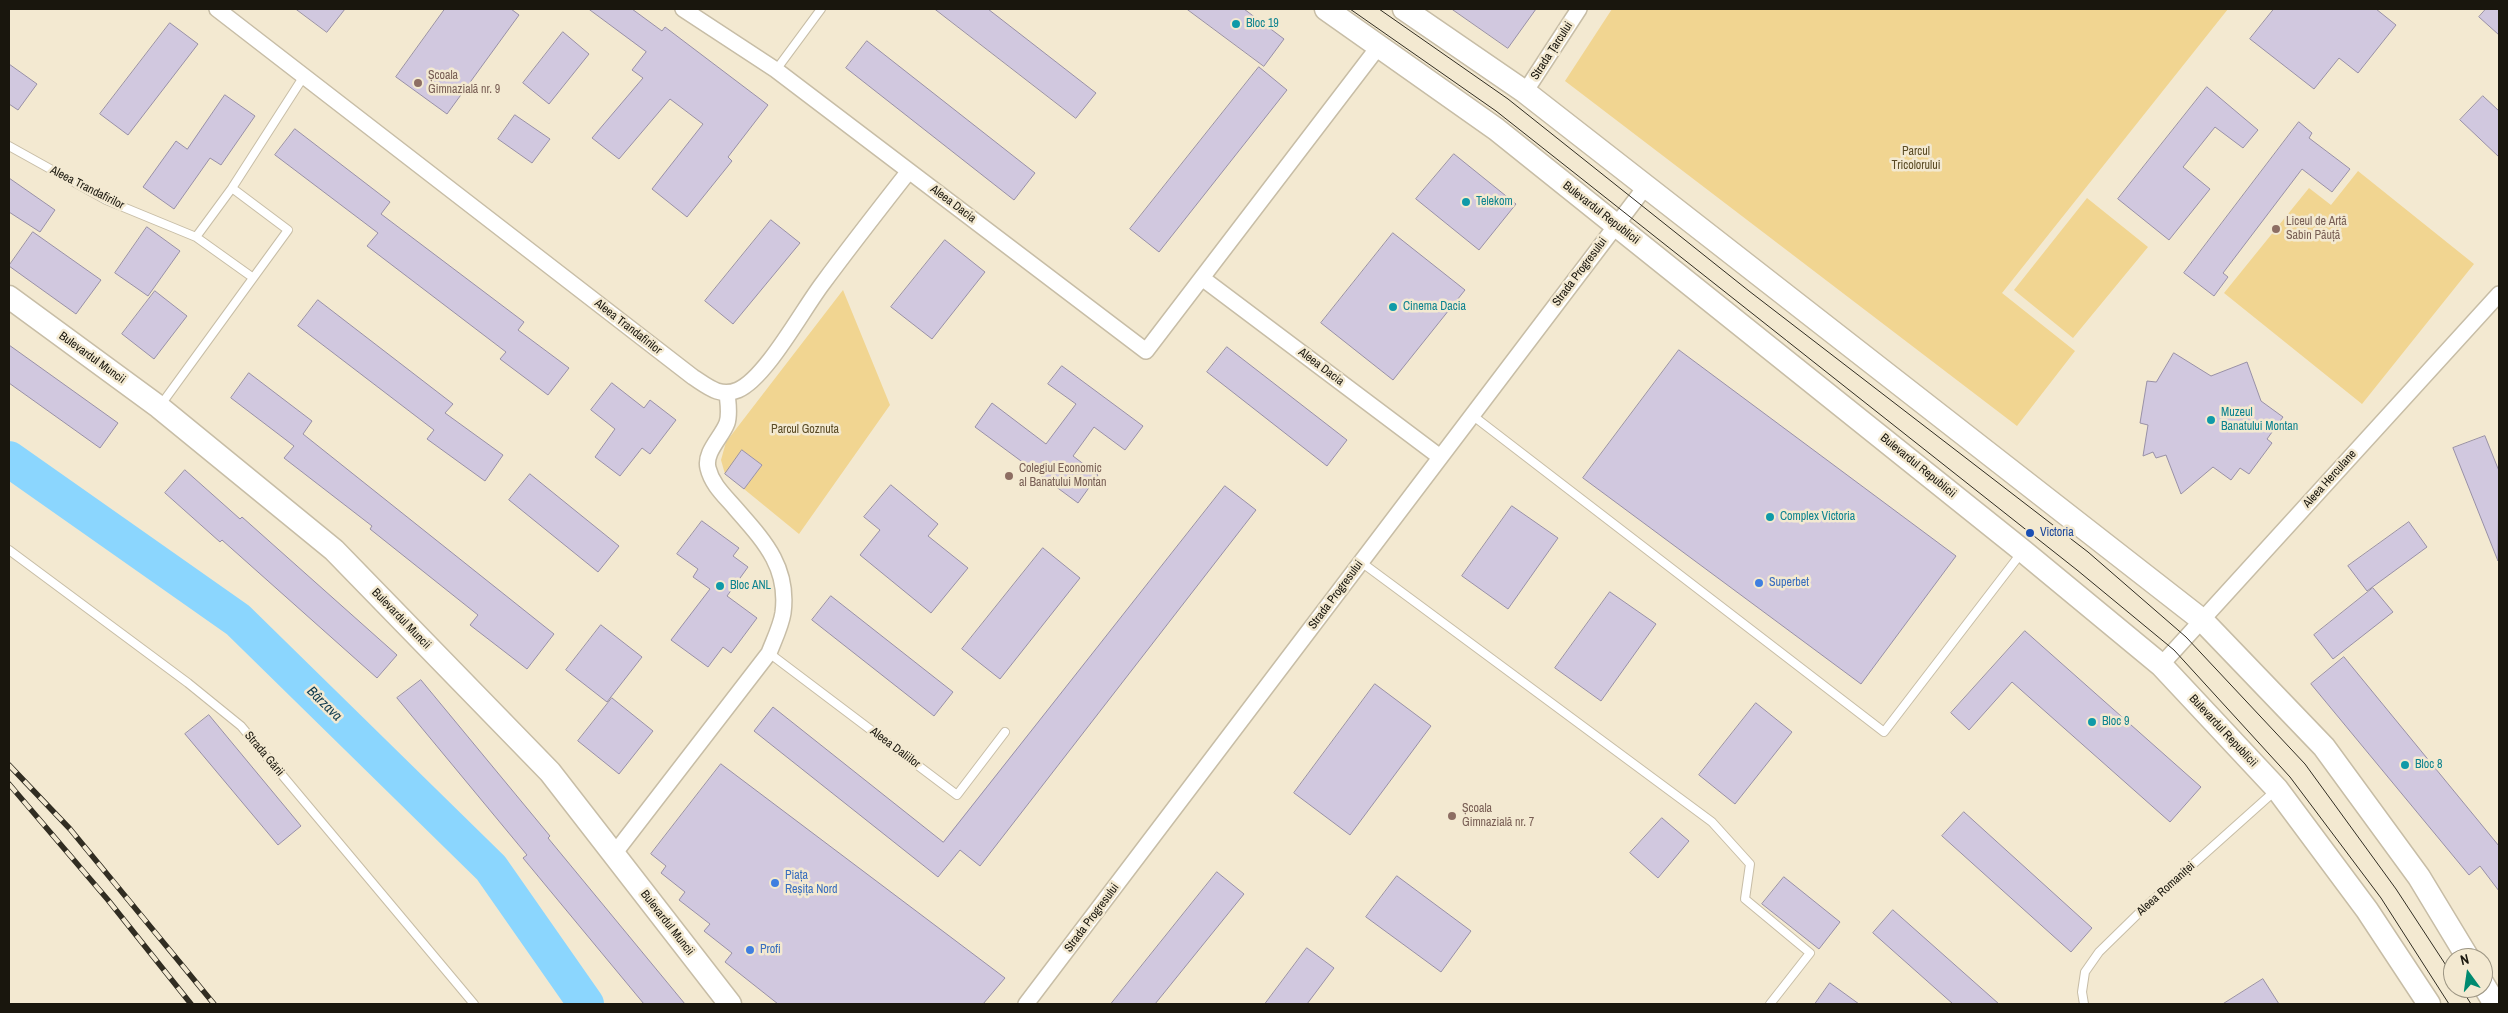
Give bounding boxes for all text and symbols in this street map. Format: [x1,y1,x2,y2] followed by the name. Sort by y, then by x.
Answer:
[1246,17,1279,31] place label: Bloc 19
[1230,18,1242,30] marker: Bloc 19
[1528,19,1576,83] street label: Strada Țarcului
[428,69,500,97] place label: Școala Gimnazială nr. 9
[412,77,424,89] marker: Școala Gimnazială nr. 9
[1892,145,1940,173] park label: Parcul Tricolorului
[48,163,126,213] street label: Aleea Trandafirilor
[1560,179,1642,247] street label: Bulevardul Republicii
[927,182,979,226] street label: Aleea Dacia
[1476,195,1513,209] place label: Telekom
[1460,196,1472,208] marker: Telekom
[2286,215,2347,243] place label: Liceul de Artă Sabin Păuță
[2270,223,2282,235] marker: Liceul de Artă Sabin Păuță
[1550,235,1610,309] street label: Strada Progresului
[592,296,664,358] street label: Aleea Trandafirilor
[1403,300,1466,314] place label: Cinema Dacia
[1387,301,1399,313] marker: Cinema Dacia
[56,329,128,387] street label: Bulevardul Muncii
[1295,345,1347,389] street label: Aleea Dacia
[2221,406,2298,434] place label: Muzeul Banatului Montan
[2205,414,2217,426] marker: Muzeul Banatului Montan
[771,423,839,437] park label: Parcul Goznuta
[1877,431,1959,501] street label: Bulevardul Republicii
[2300,447,2360,511] street label: Aleea Herculane
[1019,462,1107,490] place label: Colegiul Economic al Banatului Montan
[1003,470,1015,482] marker: Colegiul Economic al Banatului Montan
[1780,510,1855,524] place label: Complex Victoria
[1764,511,1776,523] marker: Complex Victoria
[2040,526,2074,540] place label: Victoria
[2024,527,2036,539] marker: Victoria
[1306,558,1366,632] street label: Strada Progresului
[1769,576,1809,590] place label: Superbet
[1753,577,1765,589] marker: Superbet
[730,579,771,593] place label: Bloc ANL
[714,580,726,592] marker: Bloc ANL
[368,586,434,652] street label: Bulevardul Muncii
[303,683,345,725] water label: Bârzava
[2186,692,2260,770] street label: Bulevardul Republicii
[2102,715,2129,729] place label: Bloc 9
[2086,716,2098,728] marker: Bloc 9
[867,724,923,772] street label: Aleea Daliilor
[241,729,287,779] street label: Strada Gării
[2415,758,2442,772] place label: Bloc 8
[2399,759,2411,771] marker: Bloc 8
[1462,802,1534,830] place label: Școala Gimnazială nr. 7
[1446,810,1458,822] marker: Școala Gimnazială nr. 7
[2134,859,2198,919] street label: Aleea Romaniței
[785,869,837,897] place label: Piața Reșița Nord
[769,877,781,889] marker: Piața Reșița Nord
[1062,881,1122,955] street label: Strada Progresului
[637,888,697,958] street label: Bulevardul Muncii
[760,943,781,957] place label: Profi
[744,944,756,956] marker: Profi
[2443,948,2493,998] north arrow
[2458,950,2471,969] text: N

